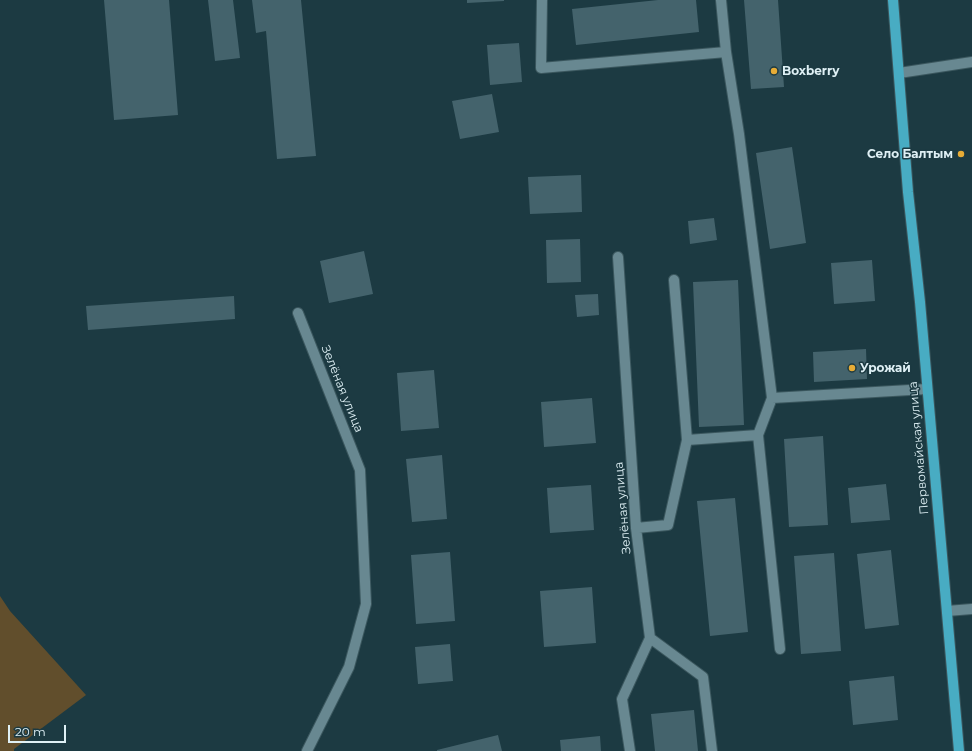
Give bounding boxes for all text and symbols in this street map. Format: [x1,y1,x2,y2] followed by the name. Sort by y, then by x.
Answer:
[782,64,839,78] place label: Boxberry
[769,66,779,76] marker: Boxberry
[867,147,953,161] place label: Село Балтым
[956,149,966,159] marker: Село Балтым
[318,343,366,435] street label: Зелёная улица
[860,361,911,375] place label: Урожай
[847,363,857,373] marker: Урожай
[906,381,932,515] street label: Первомайская улица
[612,461,634,555] street label: Зелёная улица
[10,717,68,743] scale bar
[15,724,46,739] text: 20 m

